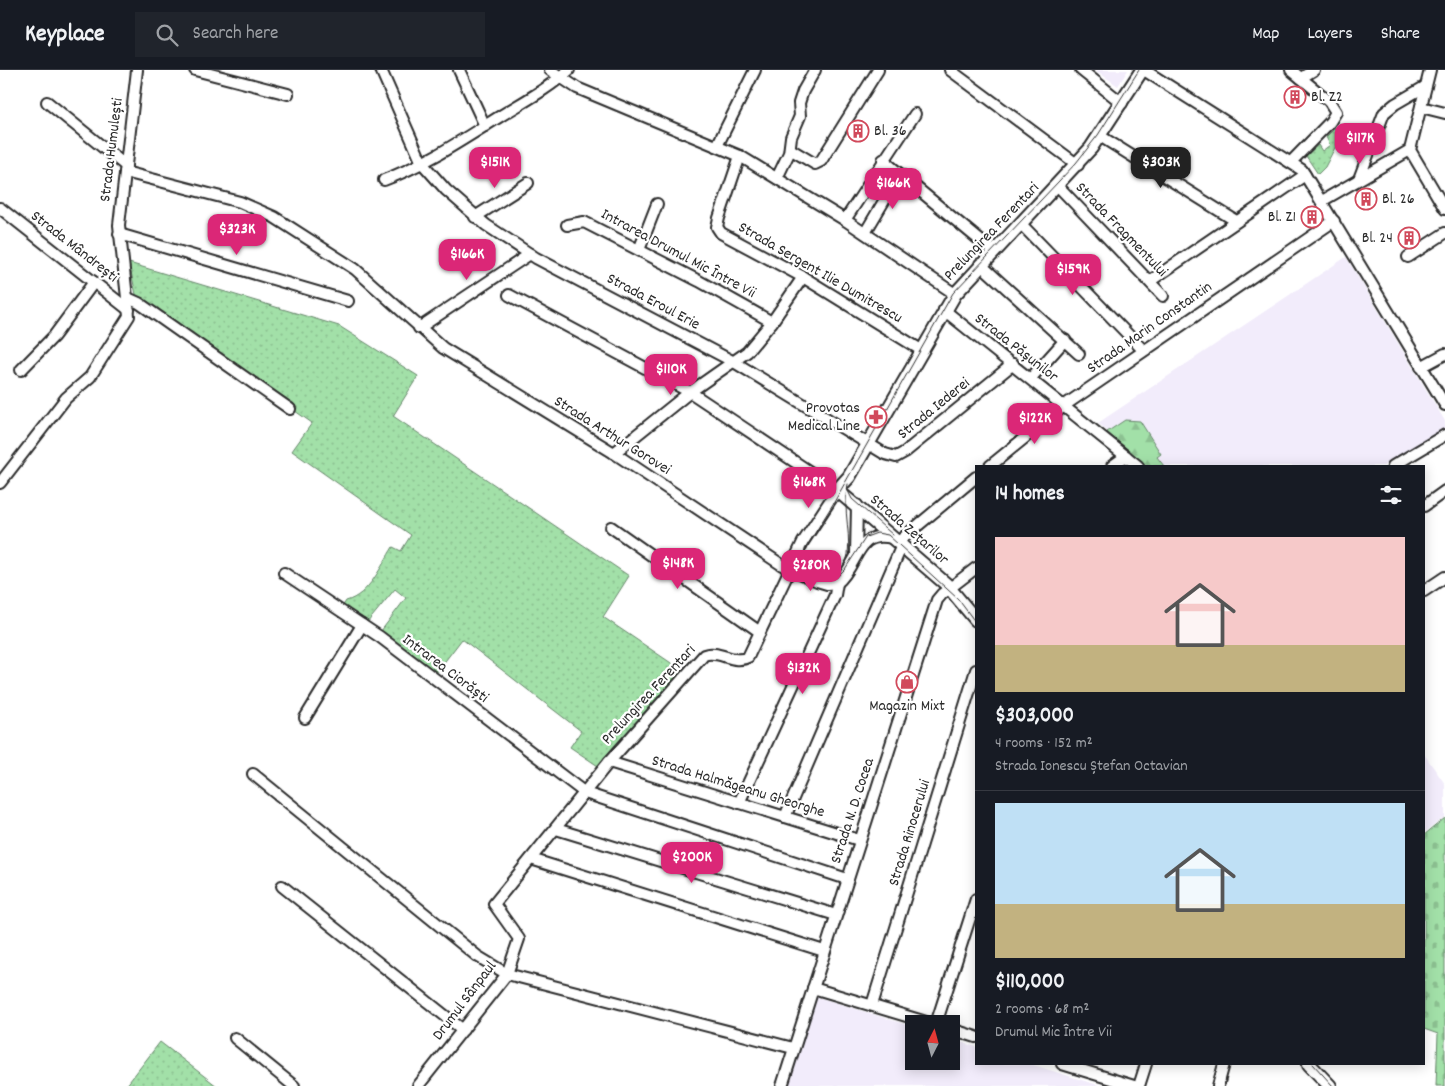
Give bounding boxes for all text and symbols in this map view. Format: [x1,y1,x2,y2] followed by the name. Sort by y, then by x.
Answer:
[135,12,485,57] search box
[25,18,105,52] text: Keyplace
[153,21,181,49] icon: search
[193,21,278,48] text: Search here
[1252,22,1279,47] text: Map
[1307,22,1353,47] text: Layers
[1381,22,1420,47] text: Share
[1283,85,1307,109] building icon: Bl. Z2
[1311,86,1343,109] place label: Bl. Z2
[94,97,130,203] street label: Strada Humulești
[846,119,870,143] building icon: Bl. 36
[874,120,907,143] place label: Bl. 36
[1325,122,1395,165] pin: $117K
[1346,127,1374,150] text: $117K
[460,146,530,189] pin: $151K
[1126,146,1196,189] pin: $303K
[480,151,510,174] text: $151K
[1142,151,1180,174] text: $303K
[858,168,928,210] pin: $166K
[876,172,910,195] text: $166K
[939,177,1045,286] street label: Prelungirea Ferentari
[1069,177,1173,283] street label: Strada Fragmentului
[1354,187,1378,211] building icon: Bl. 26
[1382,188,1415,211] place label: Bl. 26
[596,203,760,305] street label: Intrarea Drumul Mic Între Vii
[25,205,123,289] street label: Strada Mândrești
[1300,205,1324,229] building icon: Bl. Z1
[1268,206,1296,229] place label: Bl. Z1
[202,214,272,256] pin: $323K
[733,216,907,330] street label: Strada Sergent Ilie Dumitrescu
[219,218,255,241] text: $323K
[1397,226,1421,250] building icon: Bl. 24
[1362,227,1393,250] place label: Bl. 24
[432,238,502,281] pin: $166K
[450,243,484,266] text: $166K
[1038,254,1108,296] pin: $159K
[1056,258,1090,281] text: $159K
[602,268,704,336] street label: Strada Eroul Erie
[1083,276,1217,380] street label: Strada Marin Constantin
[969,308,1063,388] street label: Strada Pășunilor
[636,354,706,396] pin: $110K
[655,358,687,381] text: $110K
[893,372,975,445] street label: Strada Iederei
[549,391,675,481] street label: Strada Arthur Gorovei
[788,397,860,438] place label: Provotas Medical Line
[1000,402,1070,445] pin: $122K
[864,405,888,429] pharmacy icon: Provotas Medical Line
[1019,407,1052,430] text: $122K
[774,466,844,509] pin: $168K
[792,471,826,494] text: $168K
[995,480,1065,510] text: 14 homes
[1377,481,1405,509] icon: filters
[864,489,954,571] street label: Strada Zețarilor
[643,548,713,590] pin: $148K
[776,550,846,592] pin: $280K
[662,552,694,575] text: $148K
[792,554,830,577] text: $280K
[1155,570,1245,660] icon: home
[397,629,493,709] street label: Intrarea Ciorăști
[597,640,702,750] street label: Prelungirea Ferentari
[768,652,838,695] pin: $132K
[786,657,820,680] text: $132K
[895,670,919,694] shop icon: Magazin Mixt
[869,695,945,718] place label: Magazin Mixt
[995,702,1074,732] text: $303,000
[995,732,1093,755] text: 4 rooms · 152 m²
[649,750,827,824] street label: Strada Halmăgeanu Gheorghe
[825,755,881,867] street label: Strada N. D. Cocea
[995,755,1188,778] text: Strada Ionescu Ștefan Octavian
[883,777,937,889] street label: Strada Rinocerului
[1155,835,1245,925] icon: home
[657,842,727,884] pin: $200K
[672,846,712,869] text: $200K
[427,956,503,1046] street label: Drumul Sânpaul
[995,968,1065,998] text: $110,000
[995,998,1089,1021] text: 2 rooms · 68 m²
[905,1015,960,1070] north arrow
[905,1015,960,1070] map controls
[995,1021,1112,1044] text: Drumul Mic Între Vii

